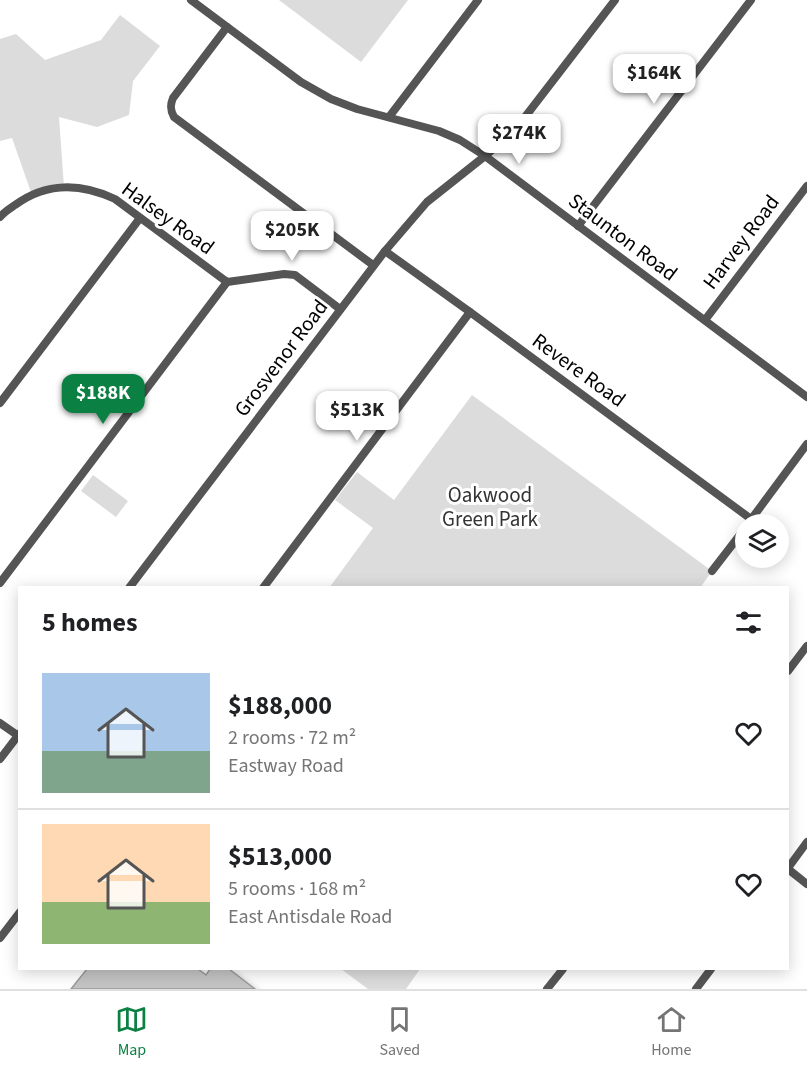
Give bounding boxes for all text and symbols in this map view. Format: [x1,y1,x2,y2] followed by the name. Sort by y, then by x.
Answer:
[612,54,696,105] pin: $164K
[627,59,681,87] text: $164K
[477,114,561,165] pin: $274K
[492,119,546,147] text: $274K
[115,174,221,262] street label: Halsey Road
[562,186,684,288] street label: Staunton Road
[695,188,787,296] street label: Harvey Road
[250,211,334,262] pin: $205K
[265,216,319,244] text: $205K
[227,293,335,423] street label: Grosvenor Road
[526,326,632,414] street label: Revere Road
[61,374,145,425] pin: $188K
[76,379,130,407] text: $188K
[315,391,399,442] pin: $513K
[330,396,384,424] text: $513K
[442,480,539,534] park label: Oakwood Green Park
[735,514,789,568] map controls
[735,514,789,568] button: layers
[42,604,137,641] text: 5 homes
[732,606,765,639] icon: filters
[228,687,332,724] text: $188,000
[90,697,162,769] icon: home
[732,717,765,750] icon: heart
[228,724,356,752] text: 2 rooms · 72 m²
[228,752,344,780] text: Eastway Road
[228,838,332,875] text: $513,000
[90,848,162,920] icon: home
[732,868,765,901] icon: heart
[228,875,366,903] text: 5 rooms · 168 m²
[228,903,392,931] text: East Antisdale Road
[115,1003,148,1061] tab: Map
[379,1003,420,1061] tab: Saved
[651,1003,692,1061] tab: Home

